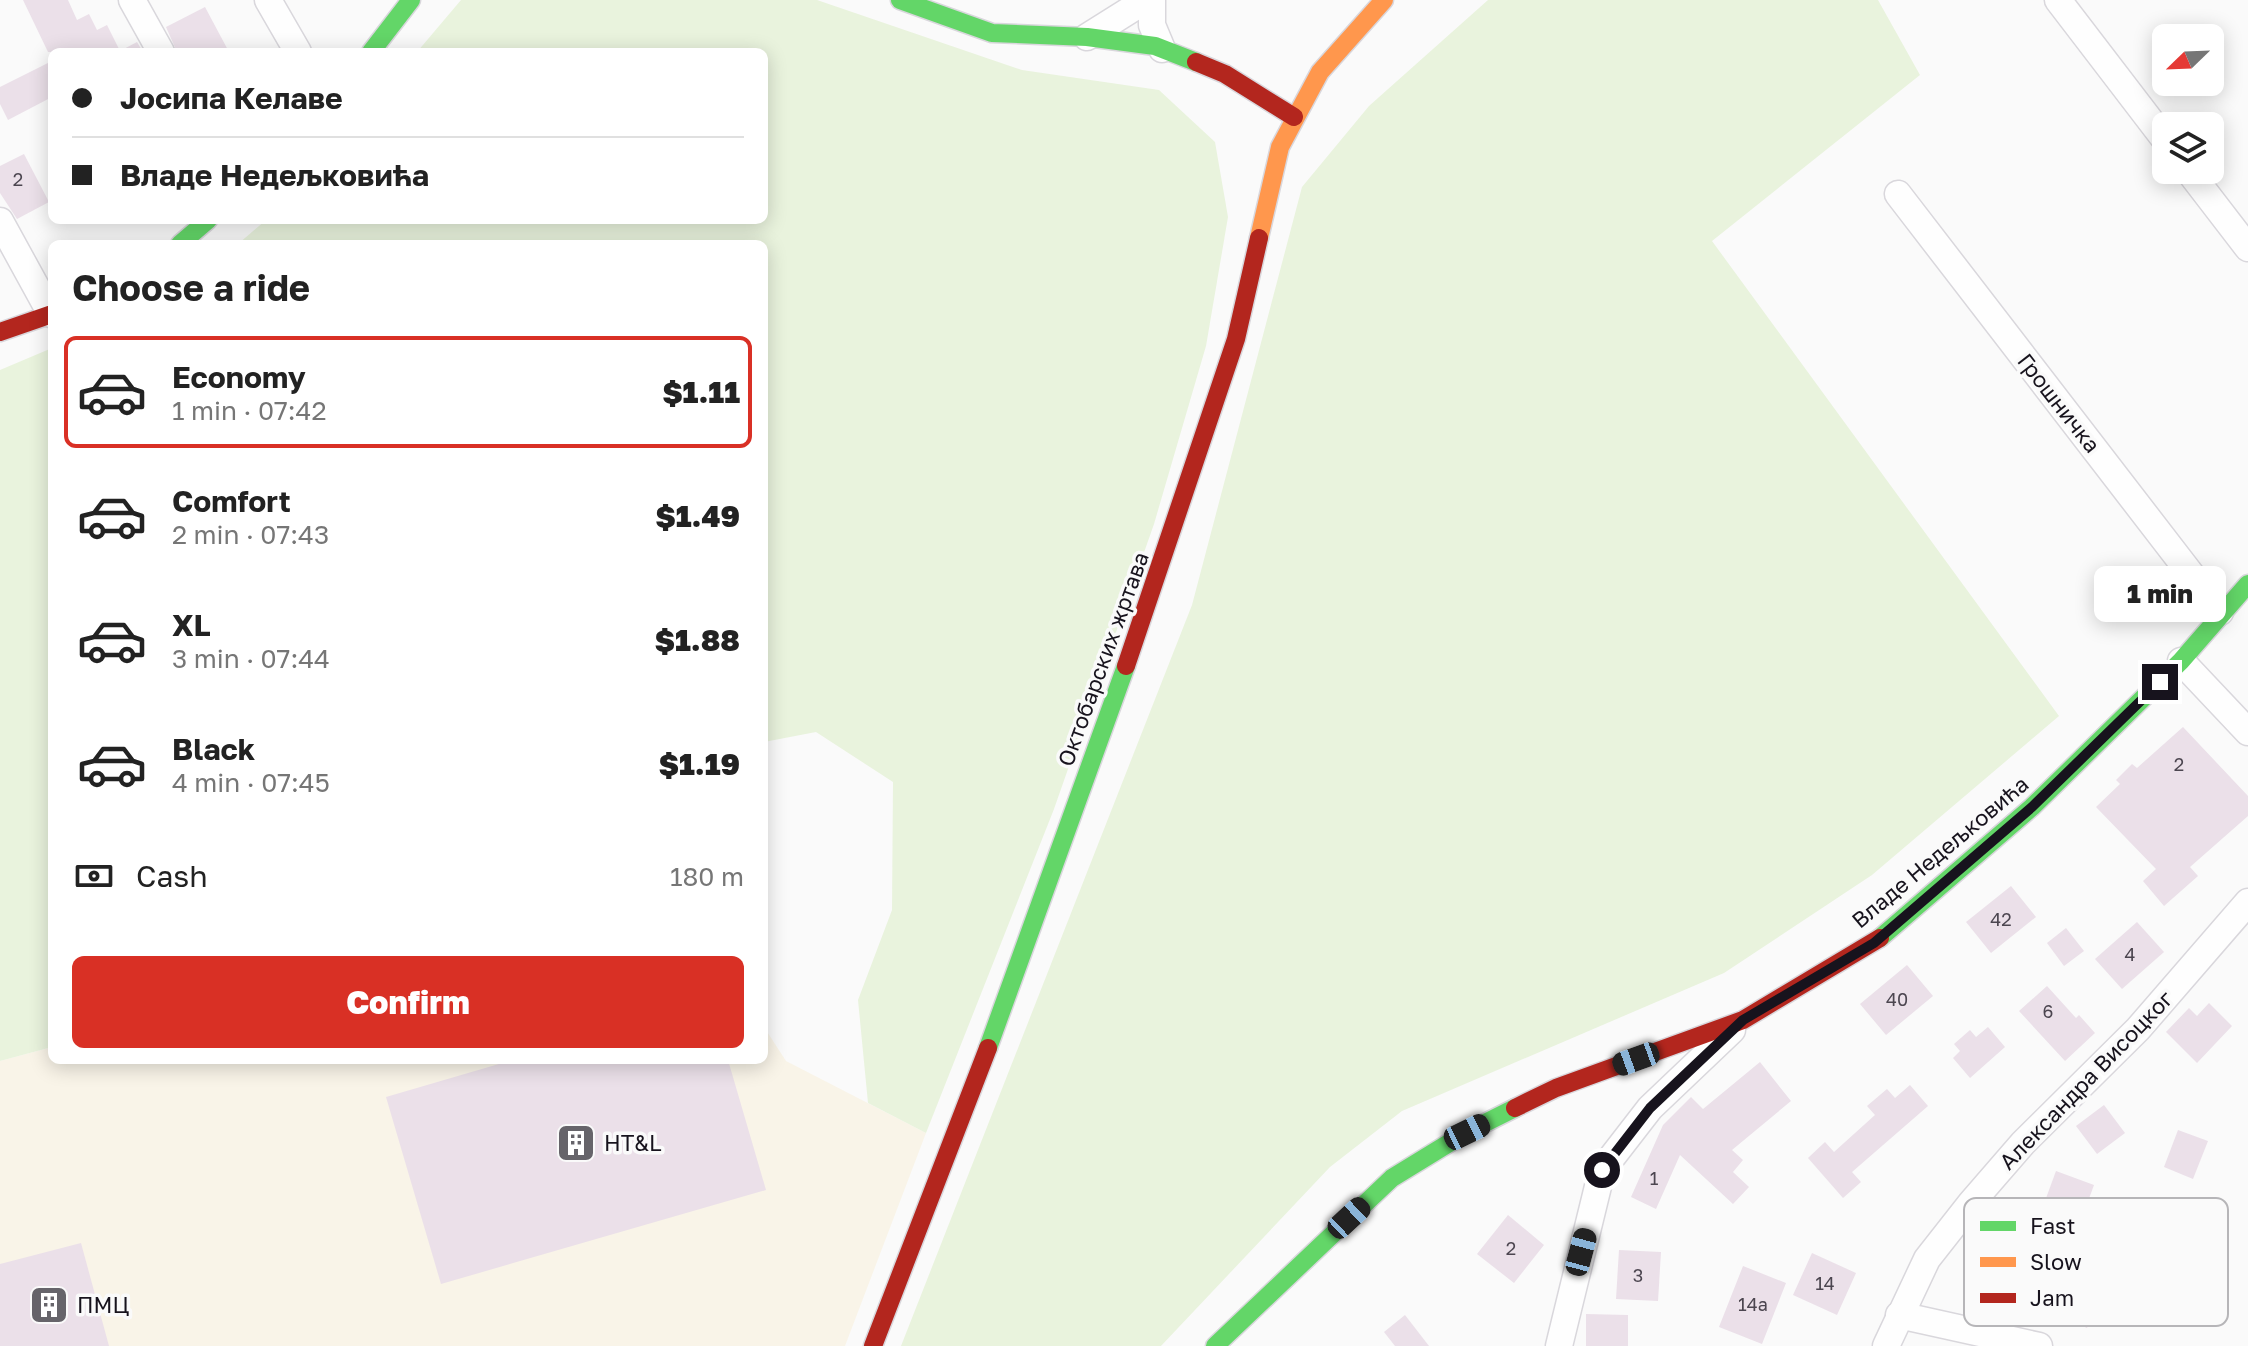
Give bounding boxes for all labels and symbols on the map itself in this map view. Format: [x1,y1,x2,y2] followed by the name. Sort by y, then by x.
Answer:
[2152,24,2224,96] north arrow
[13,168,23,190] house number: 2
[2012,348,2106,458] street label: Грошничка
[1051,548,1154,770] street label: Октобарских жртава
[2094,566,2226,622] callout: 1 min
[2142,664,2178,700] route end
[2174,753,2184,775] house number: 2
[1846,770,2034,933] street label: Владе Недељковића
[1990,908,2012,930] house number: 42
[2125,943,2136,965] house number: 4
[1993,985,2178,1175] street label: Александра Висоцког
[1886,988,1908,1010] house number: 40
[2043,1000,2053,1022] house number: 6
[1609,1040,1663,1078] car
[1440,1111,1494,1153] car
[555,1122,597,1164] building icon: HT&L
[604,1129,662,1156] place label: HT&L
[1584,1152,1620,1188] route start
[1650,1167,1659,1189] house number: 1
[1323,1193,1375,1243] car
[1964,1198,2228,1326] legend
[2030,1212,2076,1239] text: Fast
[1563,1226,1599,1278] car
[1506,1237,1516,1259] house number: 2
[2030,1248,2082,1275] text: Slow
[1633,1264,1643,1286] house number: 3
[1815,1272,1835,1294] house number: 14
[28,1284,70,1326] building icon: ПМЦ
[2030,1284,2074,1311] text: Jam
[77,1291,129,1318] place label: ПМЦ
[1738,1293,1768,1315] house number: 14a

